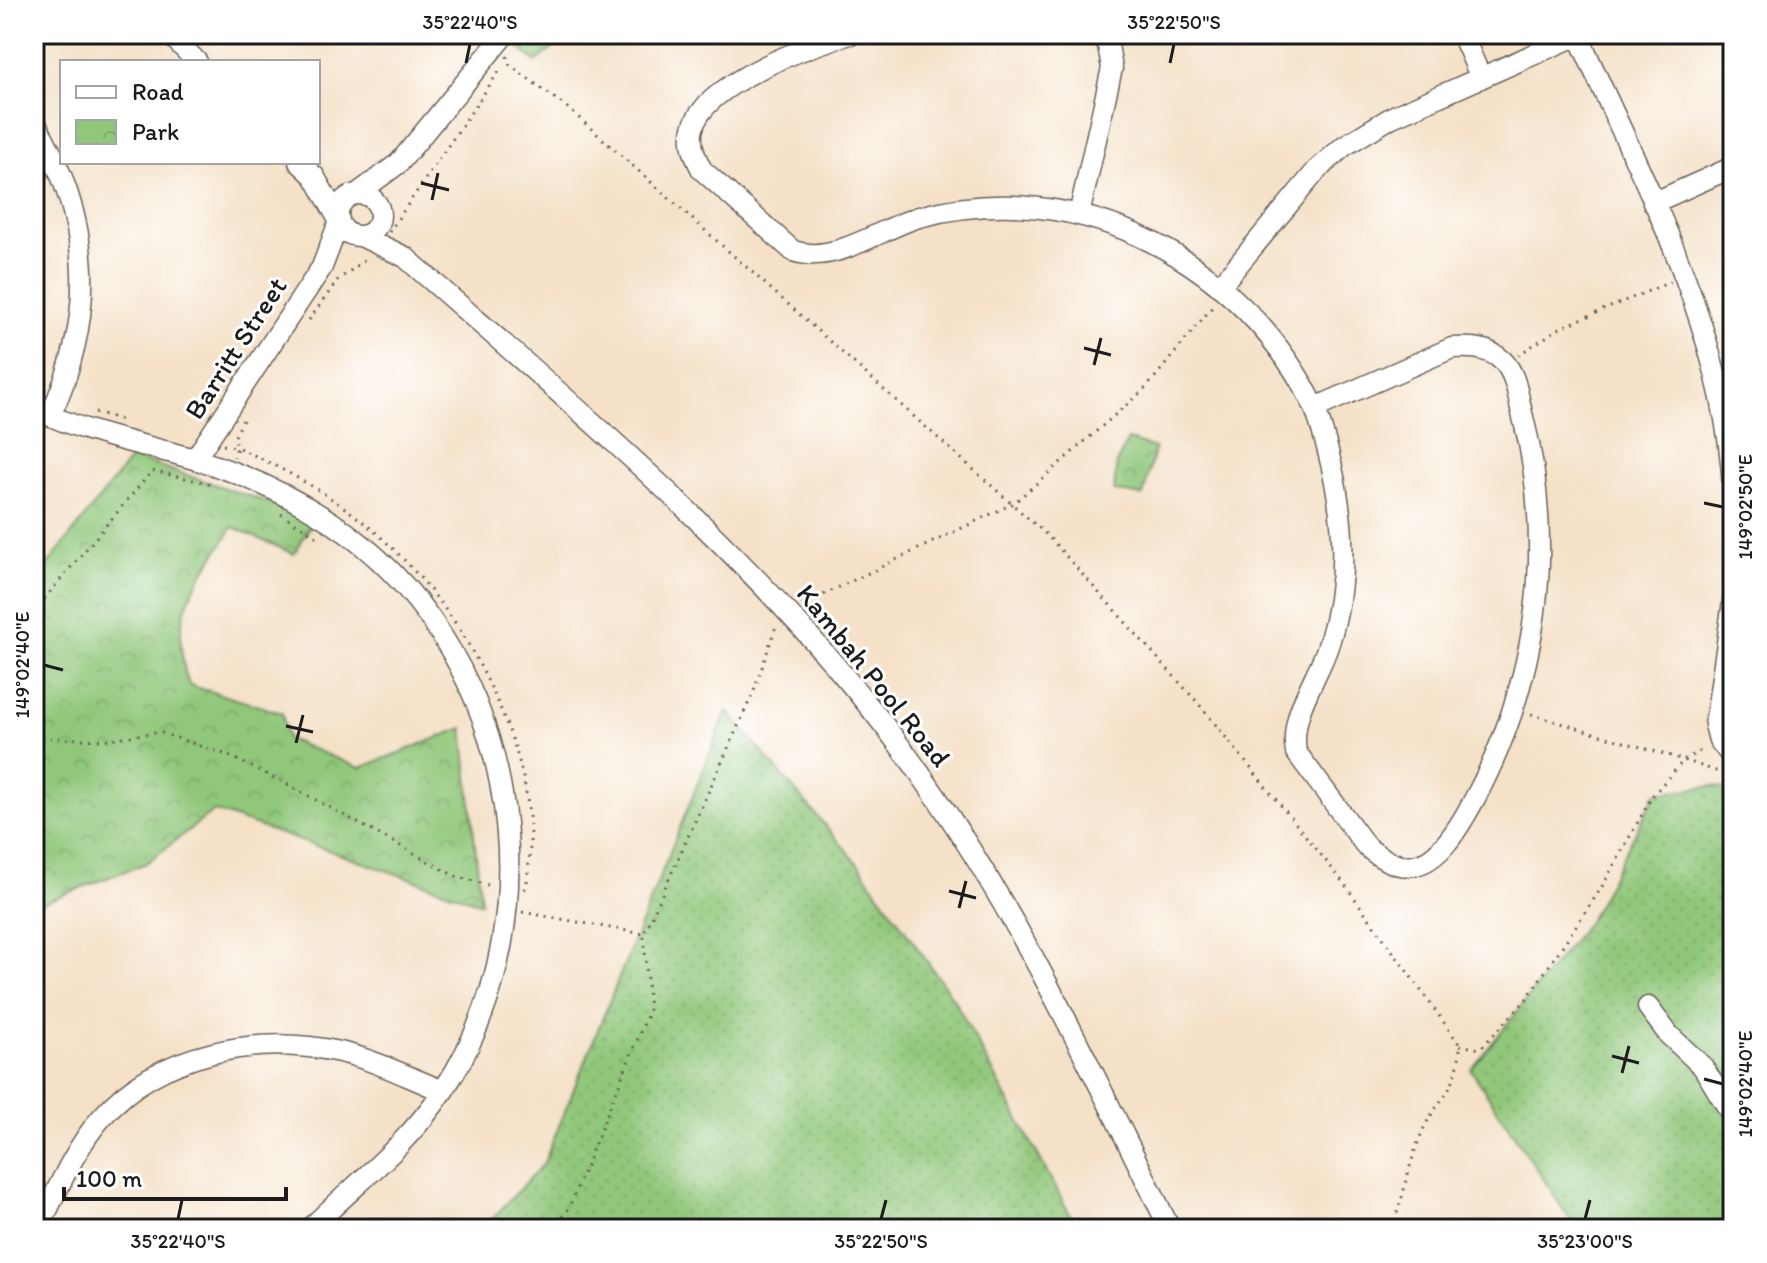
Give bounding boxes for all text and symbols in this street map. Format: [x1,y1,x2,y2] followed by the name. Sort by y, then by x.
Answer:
[423,10,517,34] text: 35°22'40"S
[1127,10,1221,34] text: 35°22'50"S
[60,60,320,164] legend
[132,77,184,106] text: Road
[132,117,179,146] text: Park
[176,271,294,425] street label: Barritt Street
[1733,454,1757,560] text: 149°02'50"E
[790,577,958,773] street label: Kambah Pool Road
[10,612,34,718] text: 149°02'40"E
[1733,1031,1757,1137] text: 149°02'40"E
[64,1151,286,1201] scale bar
[76,1164,142,1193] text: 100 m
[131,1229,225,1253] text: 35°22'40"S
[834,1229,928,1253] text: 35°22'50"S
[1537,1229,1633,1253] text: 35°23'00"S

